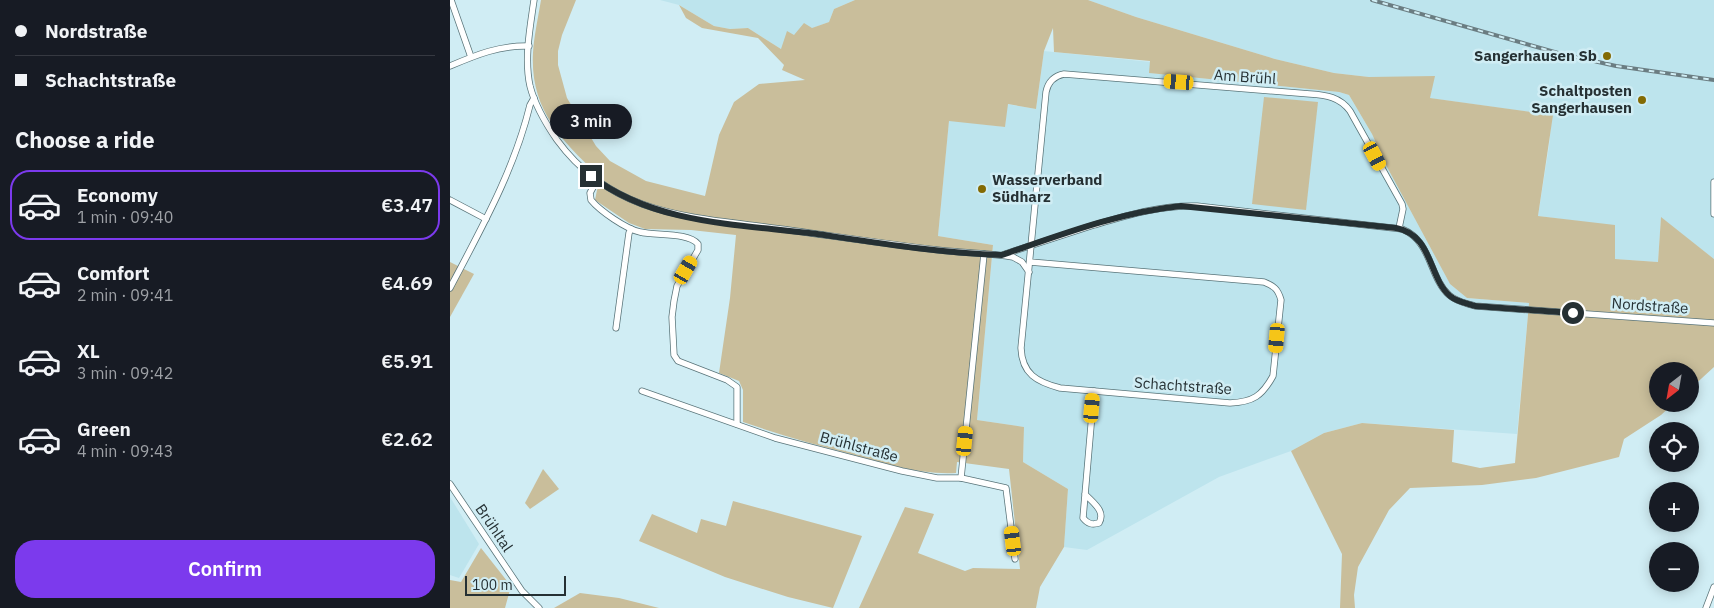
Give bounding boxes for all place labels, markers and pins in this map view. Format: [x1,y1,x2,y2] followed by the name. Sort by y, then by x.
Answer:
[1474,46,1597,65] place label: Sangerhausen Sb
[1601,50,1613,62] marker: Sangerhausen Sb
[1531,81,1632,117] place label: Schaltposten Sangerhausen
[1636,94,1648,106] marker: Schaltposten Sangerhausen
[992,170,1102,206] place label: Wasserverband Südharz
[976,183,988,195] marker: Wasserverband Südharz

